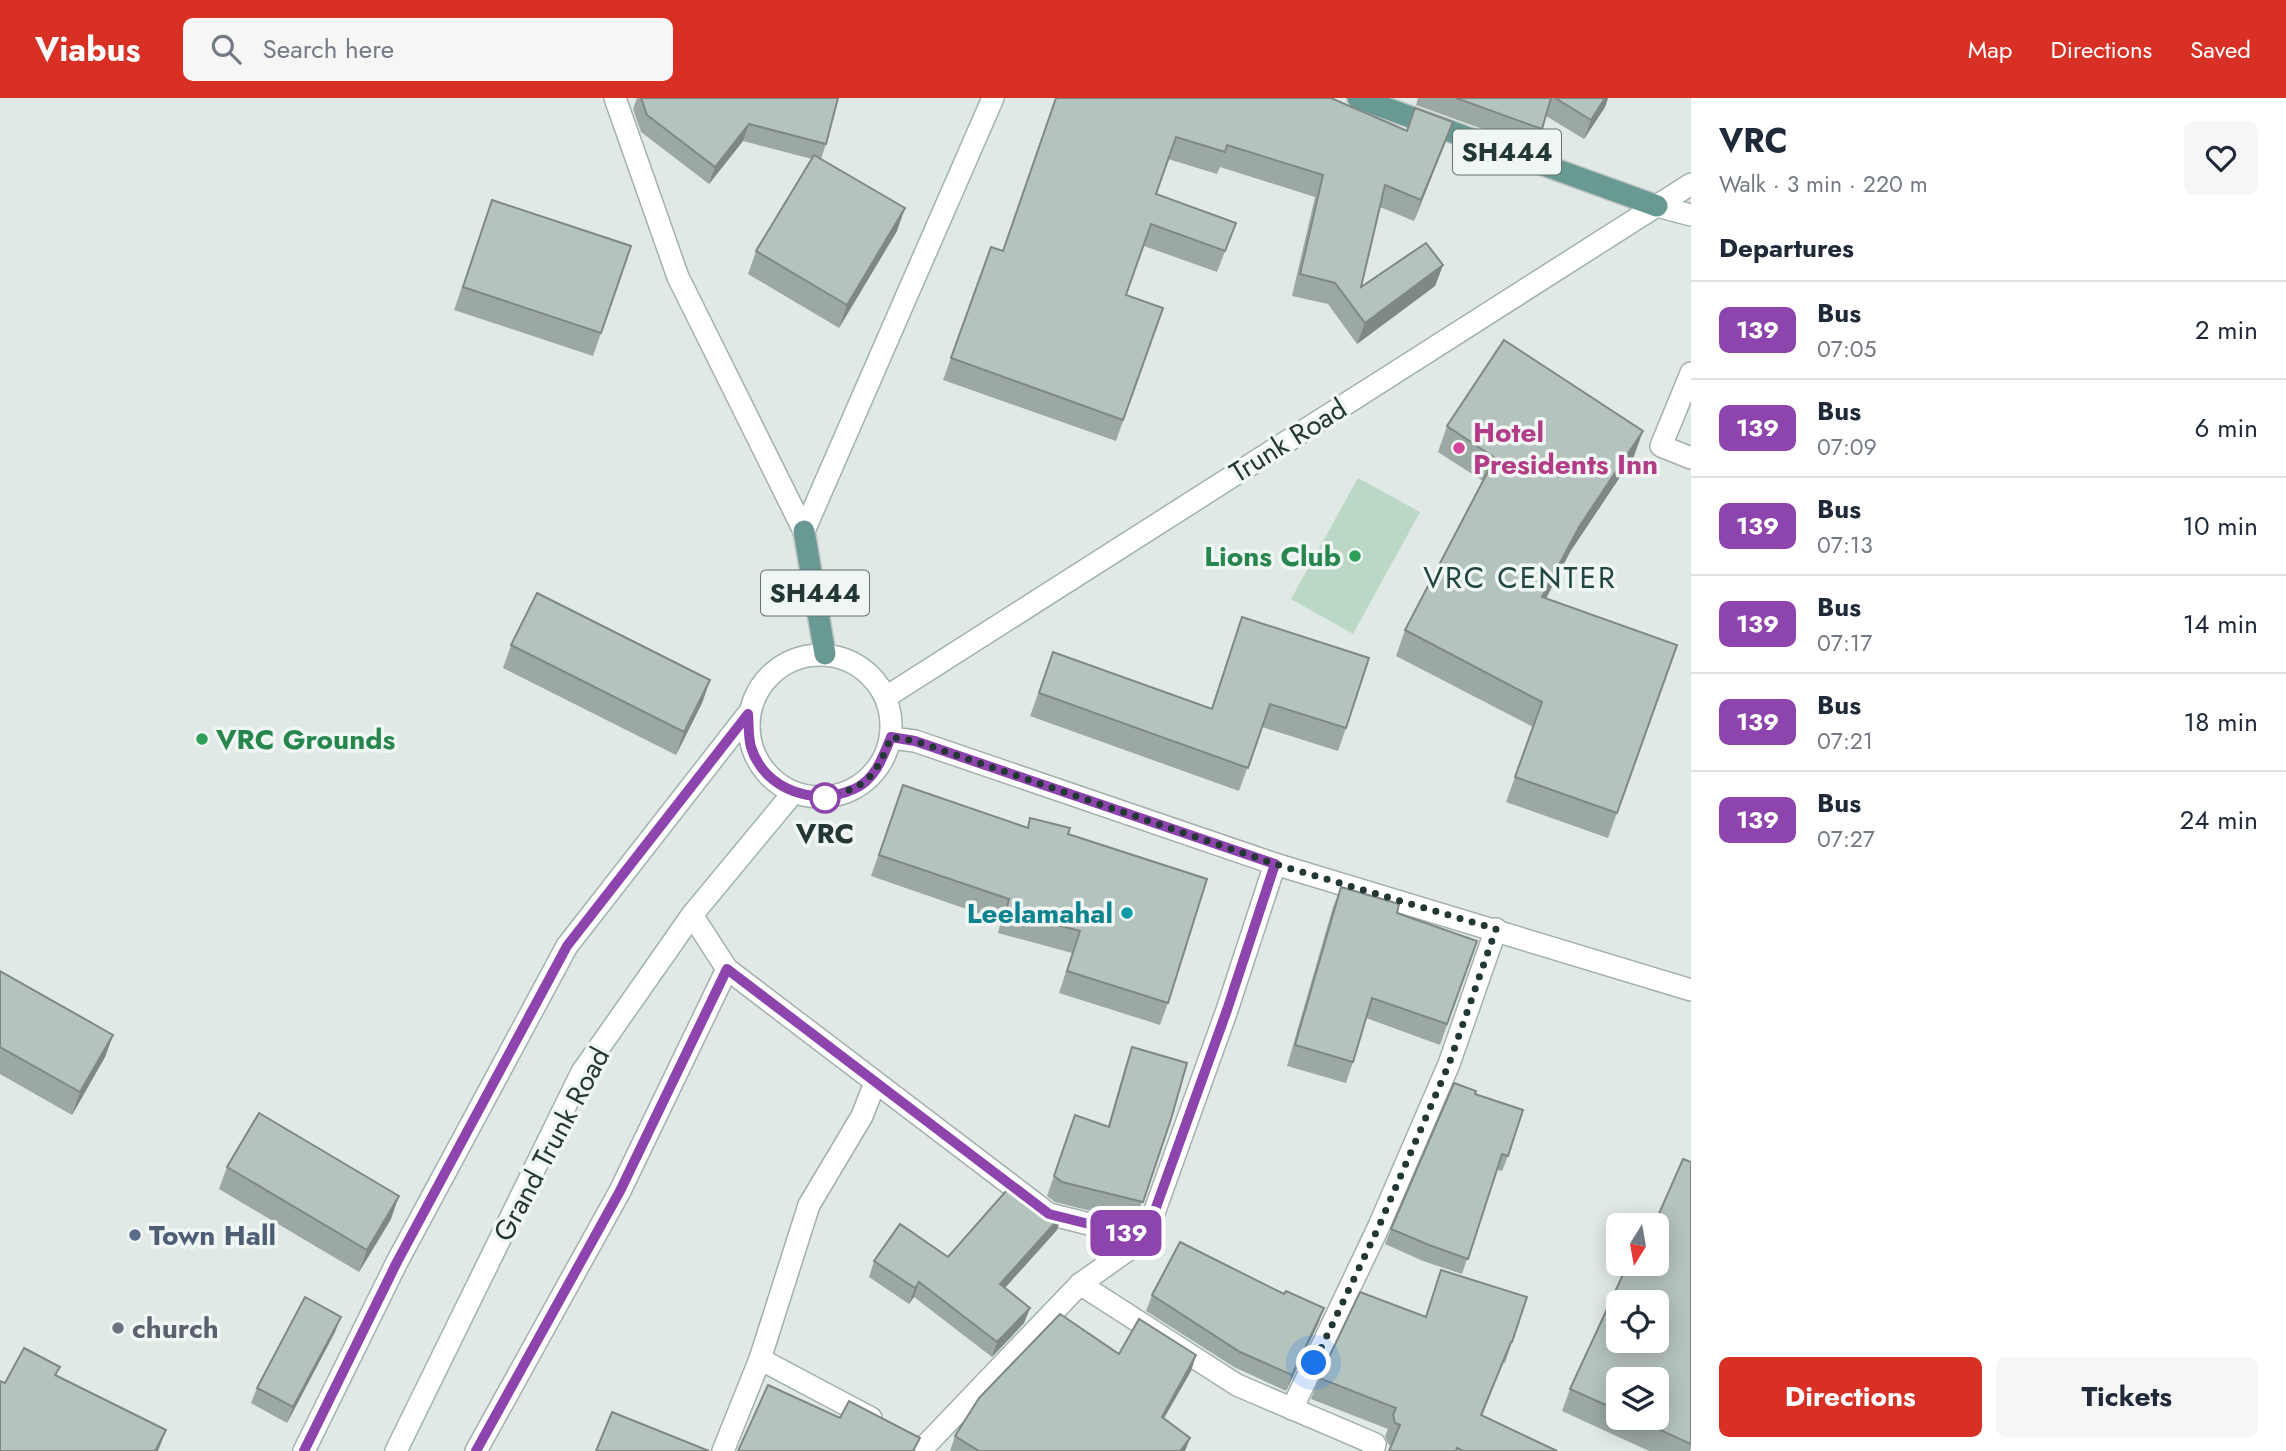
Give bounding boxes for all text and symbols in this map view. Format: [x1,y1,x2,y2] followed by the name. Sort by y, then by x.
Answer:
[183,18,673,81] search box
[35,26,141,73] text: Viabus
[207,30,245,68] icon: search
[263,30,394,68] text: Search here
[1968,32,2013,67] text: Map
[2051,32,2152,67] text: Directions
[2190,32,2251,67] text: Saved
[1719,117,1788,164] text: VRC
[2184,121,2258,195] button: heart
[1453,130,1561,174] road number: SH444
[1719,167,1928,201] text: Walk · 3 min · 220 m
[1719,229,1854,267] text: Departures
[1817,294,1861,332] text: Bus
[2195,311,2258,349] text: 2 min
[1736,312,1779,347] text: 139
[1817,332,1877,366] text: 07:05
[1222,388,1355,492] street label: Trunk Road
[1817,392,1861,430] text: Bus
[2195,409,2258,447] text: 6 min
[1736,410,1779,445] text: 139
[1473,412,1658,485] place label: Hotel Presidents Inn
[1817,430,1877,464] text: 07:09
[1451,440,1467,456] marker: Hotel Presidents Inn
[1817,490,1861,528] text: Bus
[2182,507,2258,545] text: 10 min
[1736,508,1779,543] text: 139
[1817,528,1873,562] text: 07:13
[1204,536,1341,577] place label: Lions Club
[1347,548,1363,564] marker: Lions Club
[1423,556,1617,599] district label: VRC CENTER
[761,570,869,615] road number: SH444
[1817,588,1861,626] text: Bus
[2183,605,2258,643] text: 14 min
[1736,606,1779,641] text: 139
[1817,626,1872,660] text: 07:17
[1817,686,1861,724] text: Bus
[2184,703,2258,741] text: 18 min
[1736,704,1779,739] text: 139
[215,719,396,760] place label: VRC Grounds
[1817,724,1873,758] text: 07:21
[194,731,210,747] marker: VRC Grounds
[810,783,840,813] marker: VRC
[1817,784,1861,822] text: Bus
[2180,801,2258,839] text: 24 min
[1736,802,1779,837] text: 139
[795,813,854,854] place label: VRC
[1817,822,1875,856] text: 07:27
[967,893,1113,934] place label: Leelamahal
[1119,905,1135,921] marker: Leelamahal
[483,1040,620,1249] street label: Grand Trunk Road
[1086,1210,1166,1256] line badge: 139
[1606,1213,1670,1276] north arrow
[1606,1213,1669,1430] map controls
[149,1215,276,1256] place label: Town Hall
[1104,1215,1148,1250] text: 139
[127,1227,143,1243] marker: Town Hall
[1606,1290,1669,1353] button: locate
[132,1308,219,1349] place label: church
[110,1320,126,1336] marker: church
[1296,1345,1331,1380] your location
[1719,1357,1982,1437] button: Directions
[1996,1357,2258,1437] button: Tickets
[1606,1367,1669,1430] button: layers

